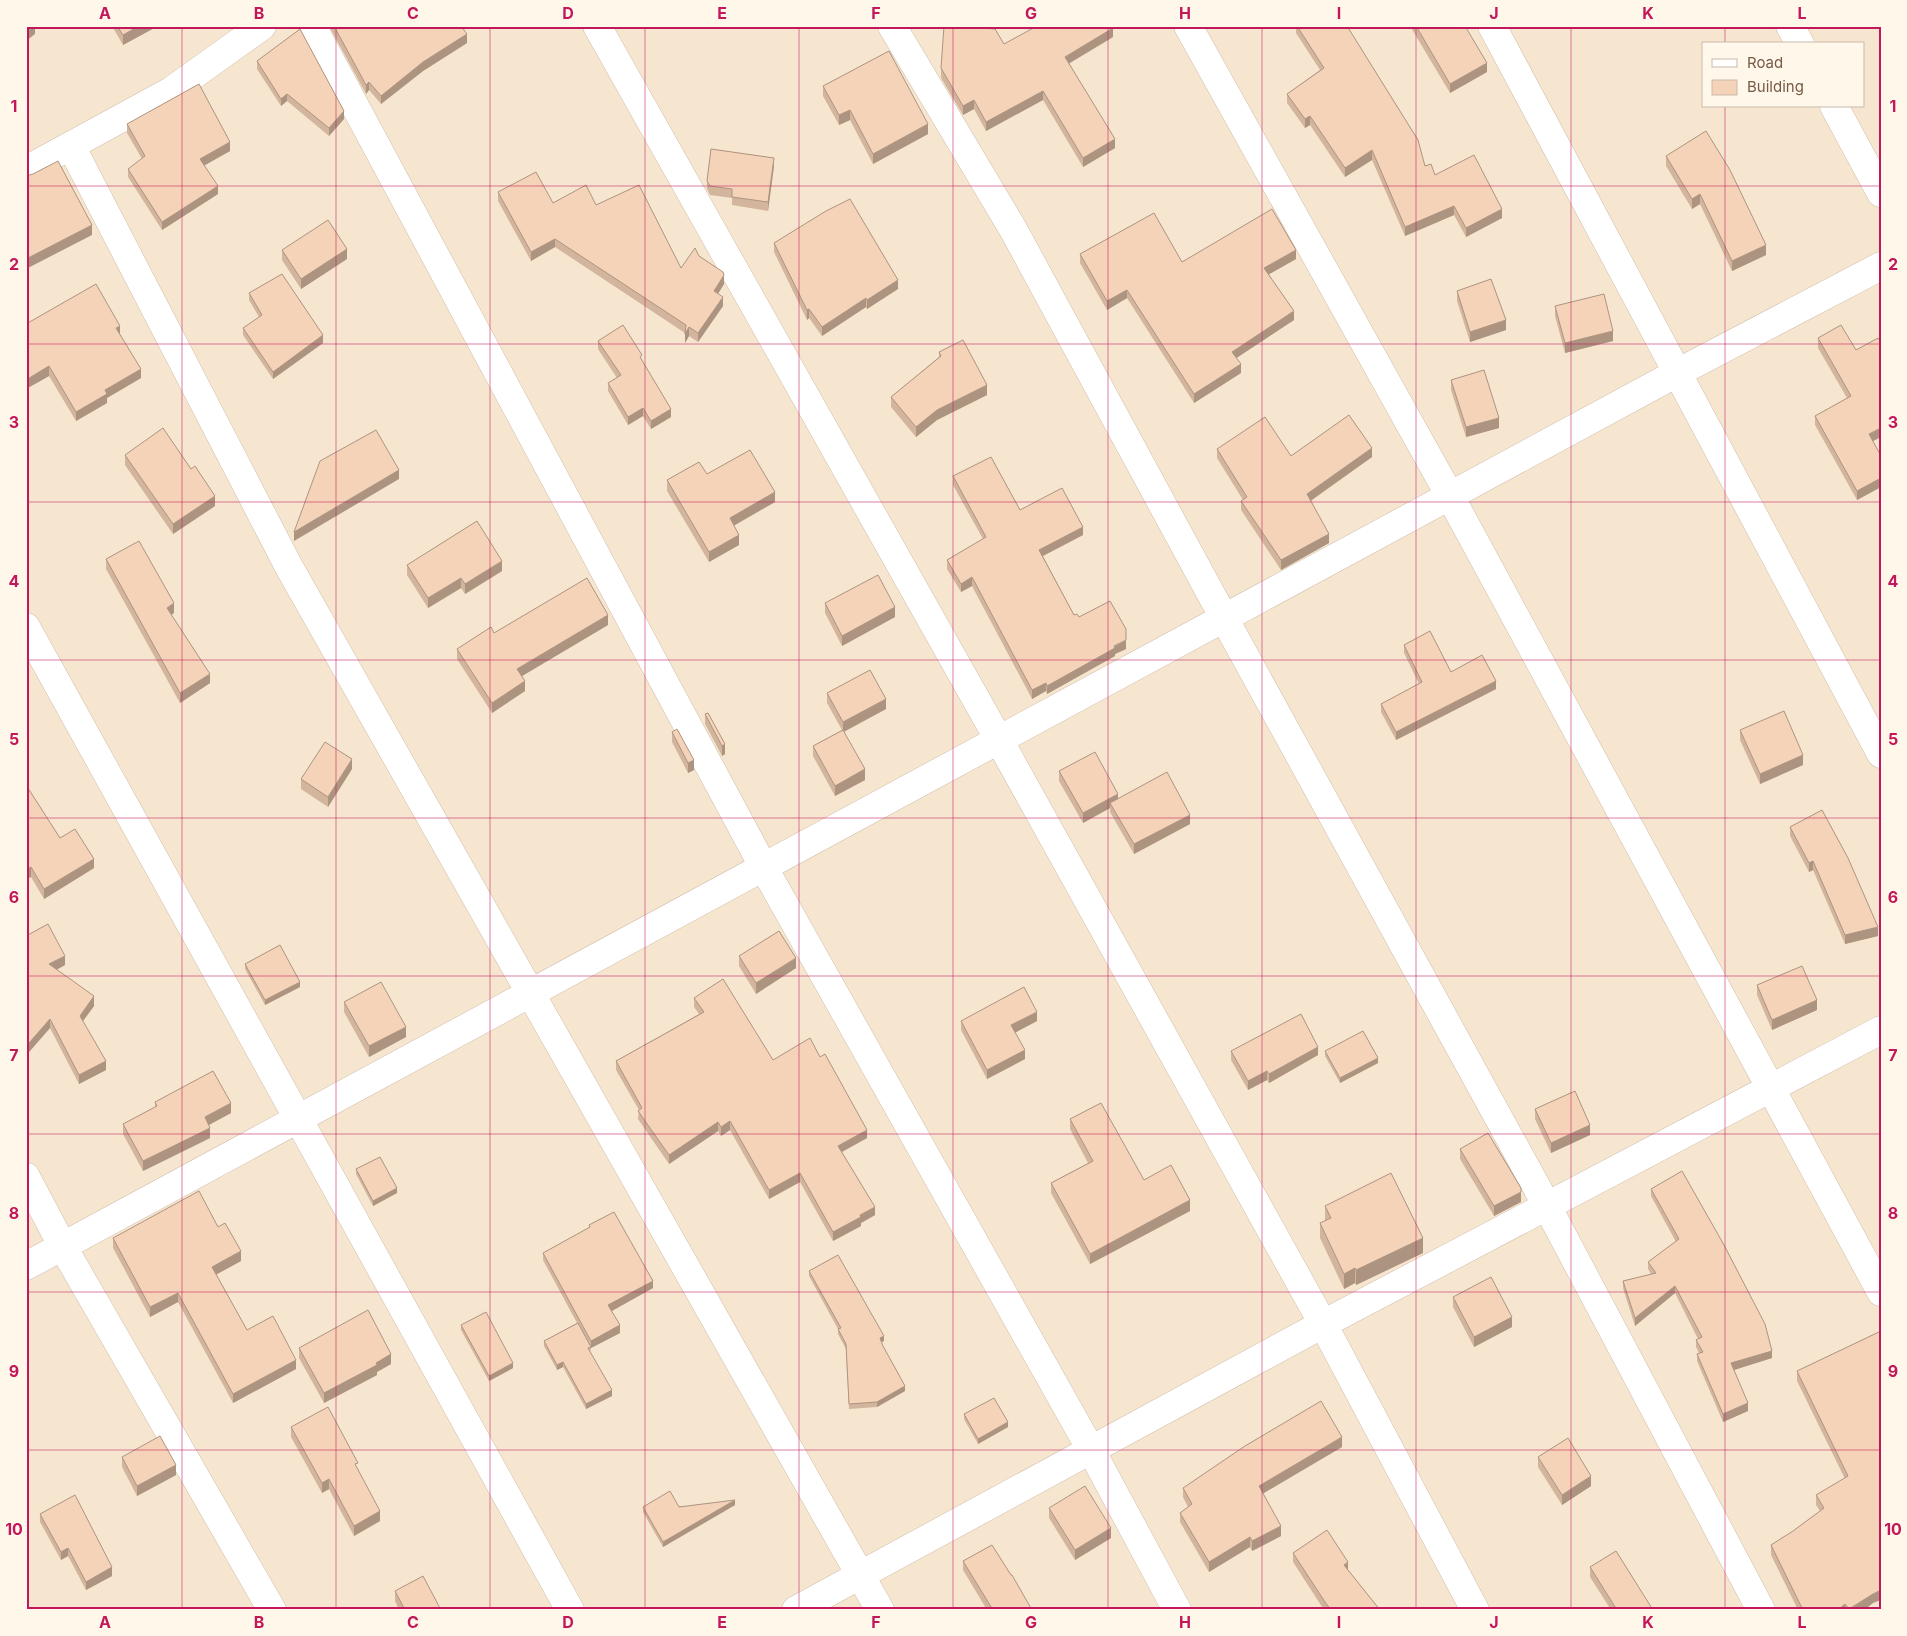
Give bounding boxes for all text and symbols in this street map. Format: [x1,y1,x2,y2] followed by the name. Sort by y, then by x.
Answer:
[99,3,111,23] text: A
[254,3,264,23] text: B
[407,3,419,23] text: C
[562,3,574,23] text: D
[717,3,727,23] text: E
[871,3,881,23] text: F
[1025,3,1037,23] text: G
[1179,3,1191,23] text: H
[1337,3,1341,23] text: I
[1489,3,1499,23] text: J
[1642,3,1654,23] text: K
[1797,3,1807,23] text: L
[1702,42,1864,108] legend
[1747,53,1783,72] text: Road
[1747,77,1804,96] text: Building
[11,96,17,116] text: 1
[1890,96,1896,116] text: 1
[9,254,19,274] text: 2
[1888,254,1898,274] text: 2
[9,412,19,432] text: 3
[1888,412,1898,432] text: 3
[9,571,20,591] text: 4
[1888,571,1899,591] text: 4
[9,729,19,749] text: 5
[1888,729,1898,749] text: 5
[9,887,19,907] text: 6
[1888,887,1898,907] text: 6
[9,1045,19,1065] text: 7
[1888,1045,1898,1065] text: 7
[9,1203,19,1223] text: 8
[1888,1203,1898,1223] text: 8
[9,1361,19,1381] text: 9
[1888,1361,1898,1381] text: 9
[5,1519,23,1539] text: 10
[1884,1519,1902,1539] text: 10
[99,1612,111,1632] text: A
[254,1612,264,1632] text: B
[407,1612,419,1632] text: C
[562,1612,574,1632] text: D
[717,1612,727,1632] text: E
[871,1612,881,1632] text: F
[1025,1612,1037,1632] text: G
[1179,1612,1191,1632] text: H
[1337,1612,1341,1632] text: I
[1489,1612,1499,1632] text: J
[1642,1612,1654,1632] text: K
[1797,1612,1807,1632] text: L

